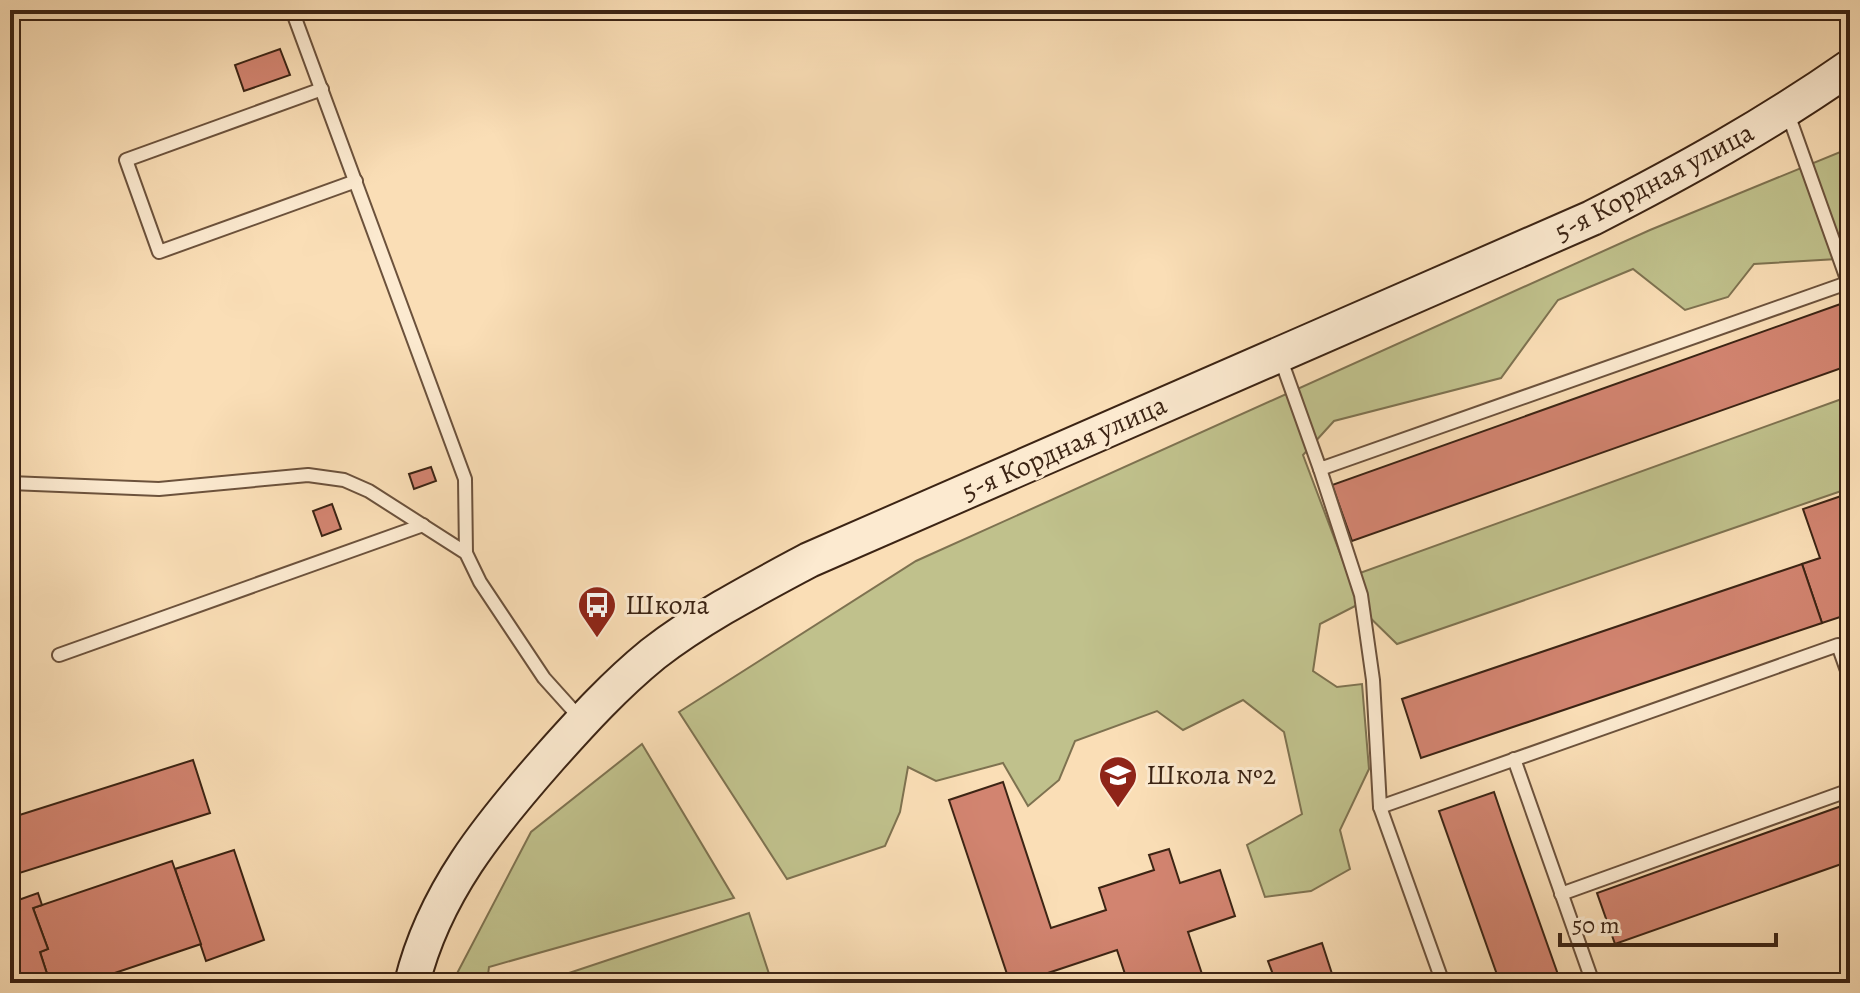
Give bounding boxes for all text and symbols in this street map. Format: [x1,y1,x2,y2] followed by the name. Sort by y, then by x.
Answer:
[1548,113,1760,251] street label: 5-я Кордная улица
[955,386,1173,510] street label: 5-я Кордная улица
[576,584,618,639] bus stop icon: Школа
[625,586,710,624] place label: Школа
[1097,754,1139,809] school or university icon: Школа №2
[1146,756,1276,794] place label: Школа №2
[1560,897,1776,947] scale bar
[1572,909,1620,941] text: 50 m

